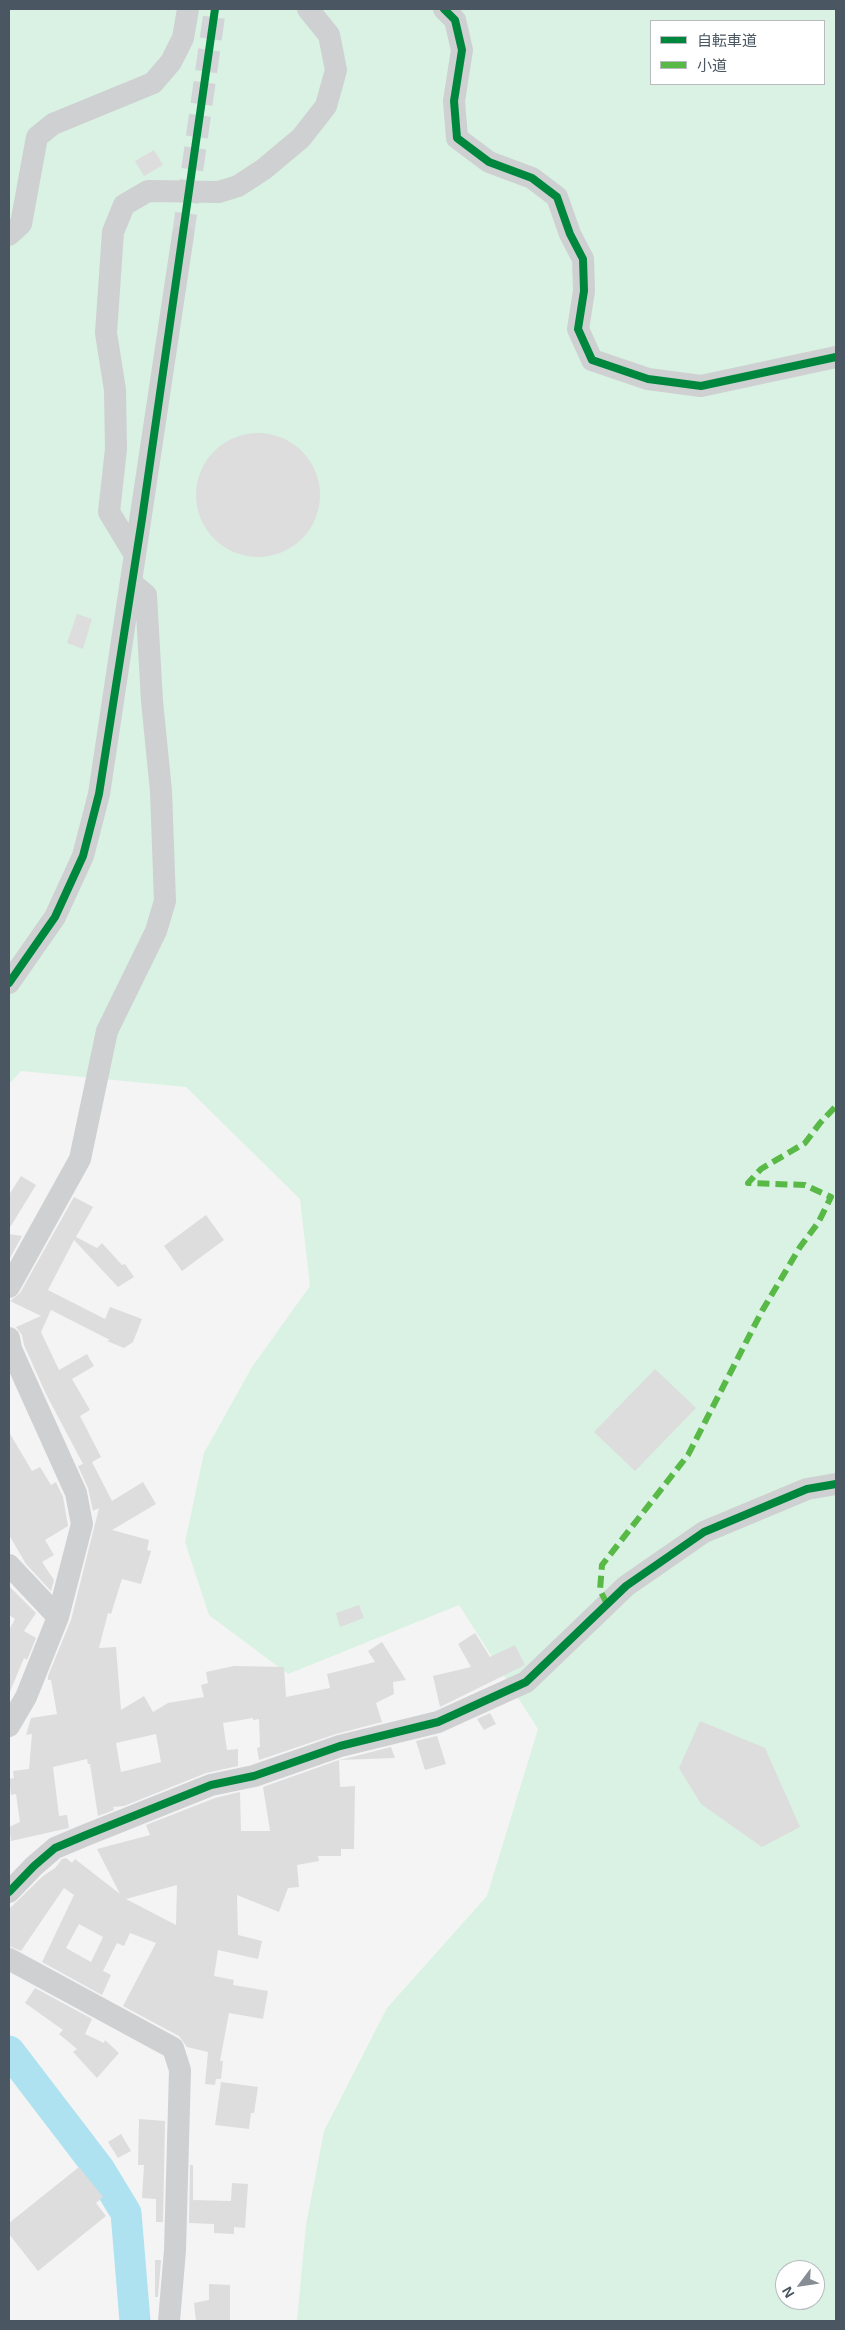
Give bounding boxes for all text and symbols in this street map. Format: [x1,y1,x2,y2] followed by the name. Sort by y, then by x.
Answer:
[650,20,825,85] legend
[697,32,757,49] text: 自転車道
[697,57,727,74] text: 小道
[775,2260,825,2310] north arrow
[779,2284,797,2301] text: N

